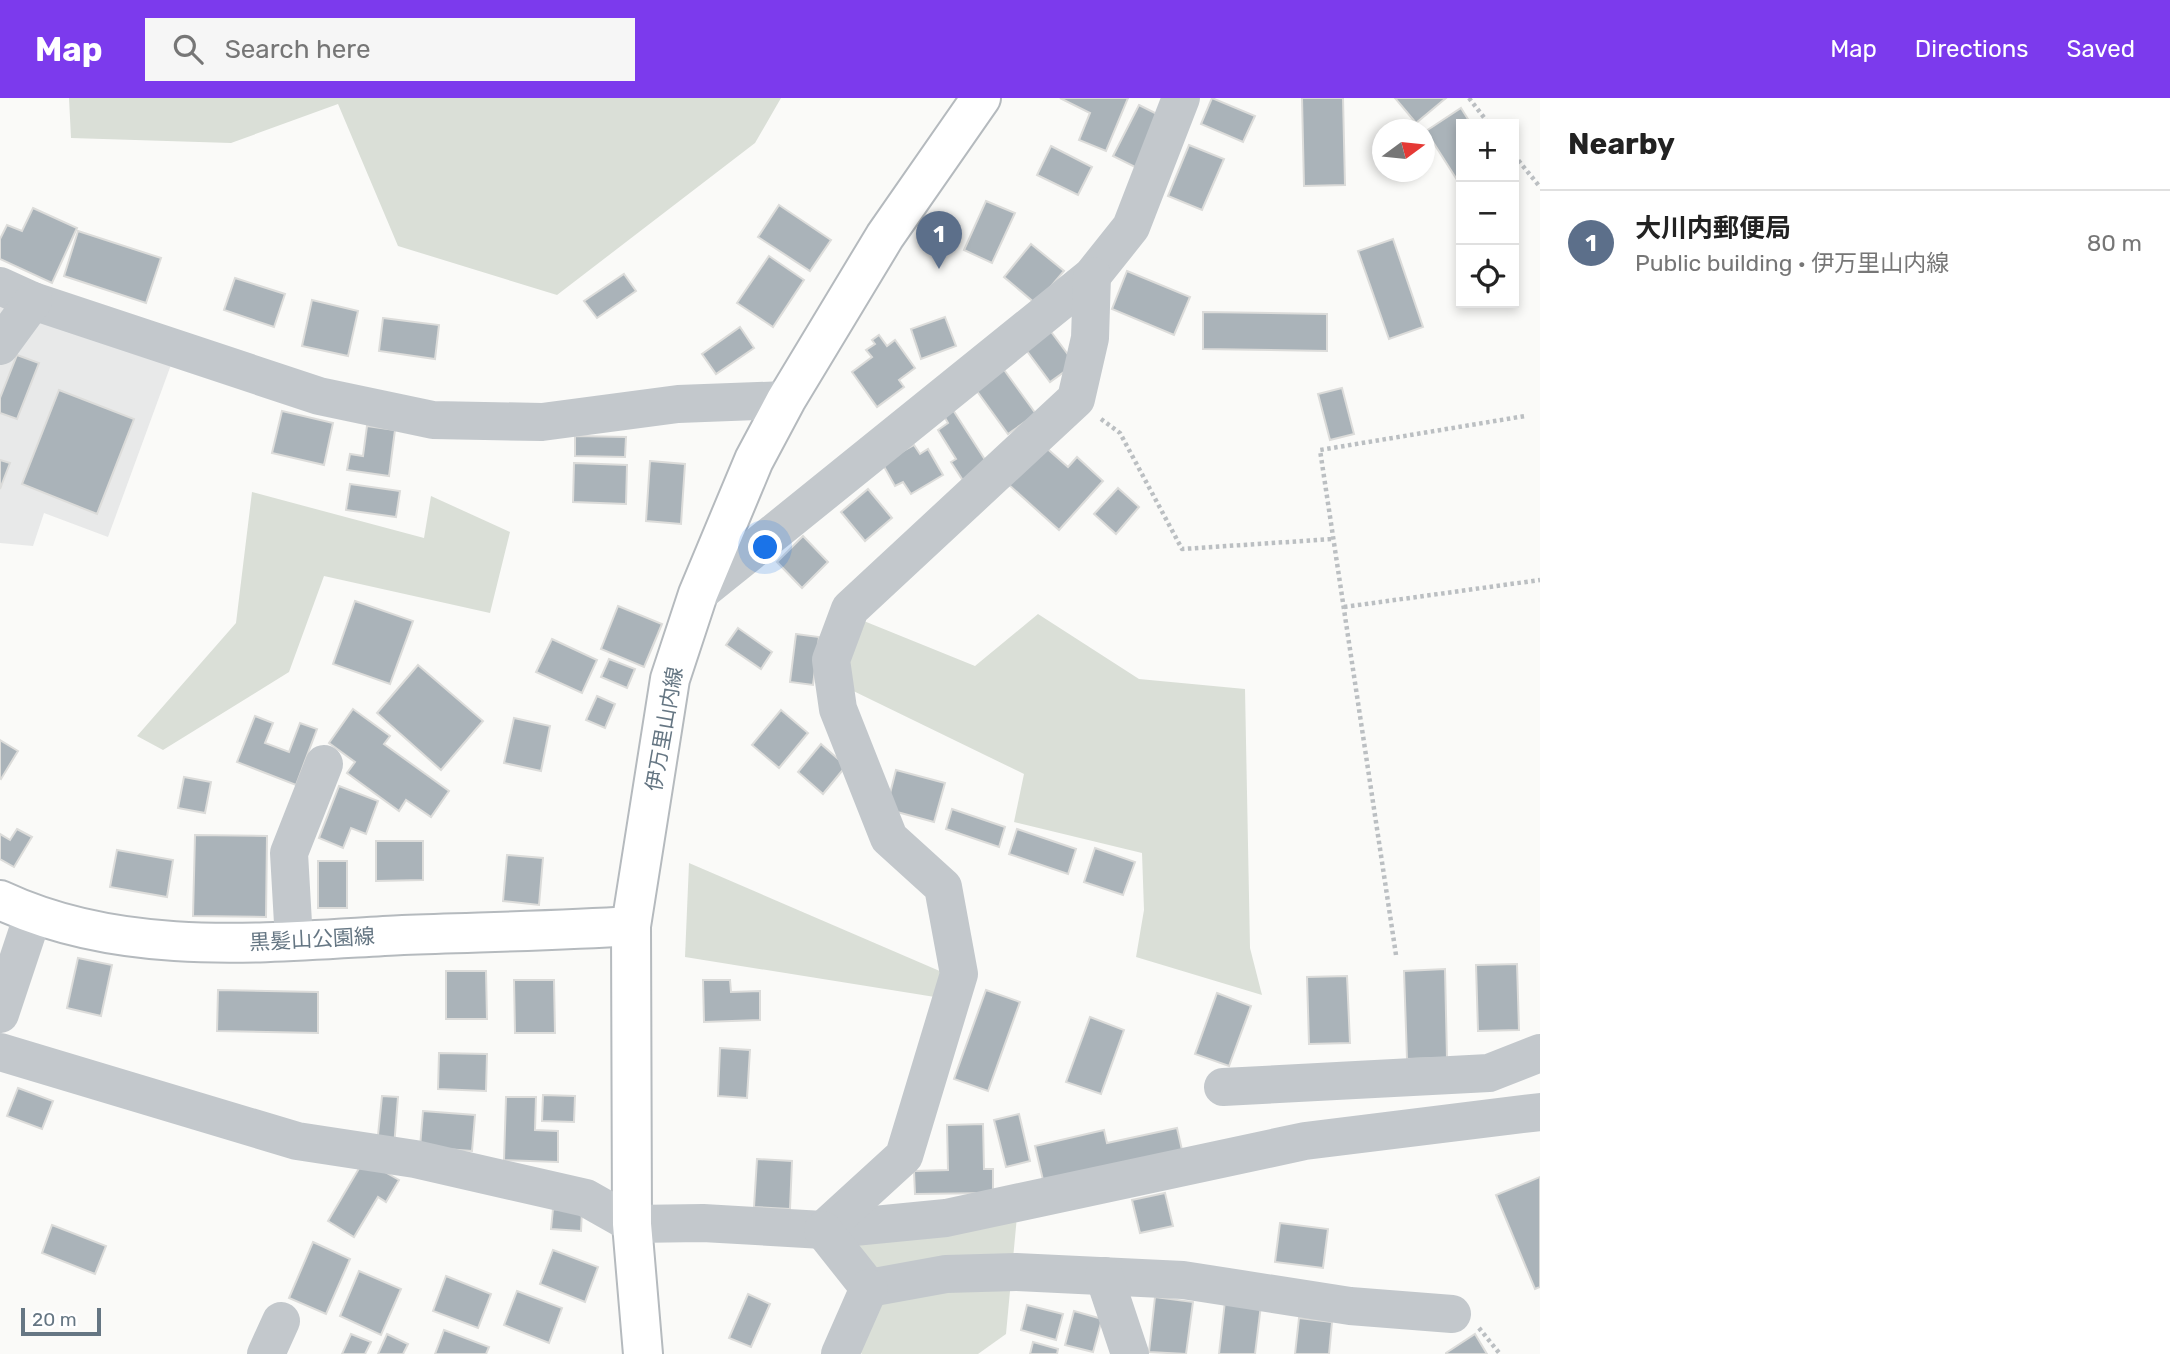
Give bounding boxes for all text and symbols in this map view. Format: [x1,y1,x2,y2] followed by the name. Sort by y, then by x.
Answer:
[145,18,635,81] search box
[35,30,103,69] text: Map
[169,30,207,68] icon: search
[225,34,370,65] text: Search here
[1830,35,1877,63] text: Map
[1915,35,2028,63] text: Directions
[2066,35,2135,63] text: Saved
[1372,119,1435,182] north arrow
[1456,119,1519,308] map controls
[1456,119,1519,182] button: +
[1568,126,1675,162] text: Nearby
[1456,182,1519,245] button: −
[916,211,962,269] pin: 1
[1635,213,1791,244] text: 大川内郵便局
[1585,229,1597,257] text: 1
[2087,229,2142,257] text: 80 m
[1456,245,1519,308] button: locate
[1635,249,1949,277] text: Public building · 伊万里山内線
[748,530,782,564] your location
[641,665,687,793] street label: 伊万里山内線
[248,923,376,955] street label: 黒髪山公園線
[21,1305,102,1337] scale bar
[32,1308,77,1331] text: 20 m

